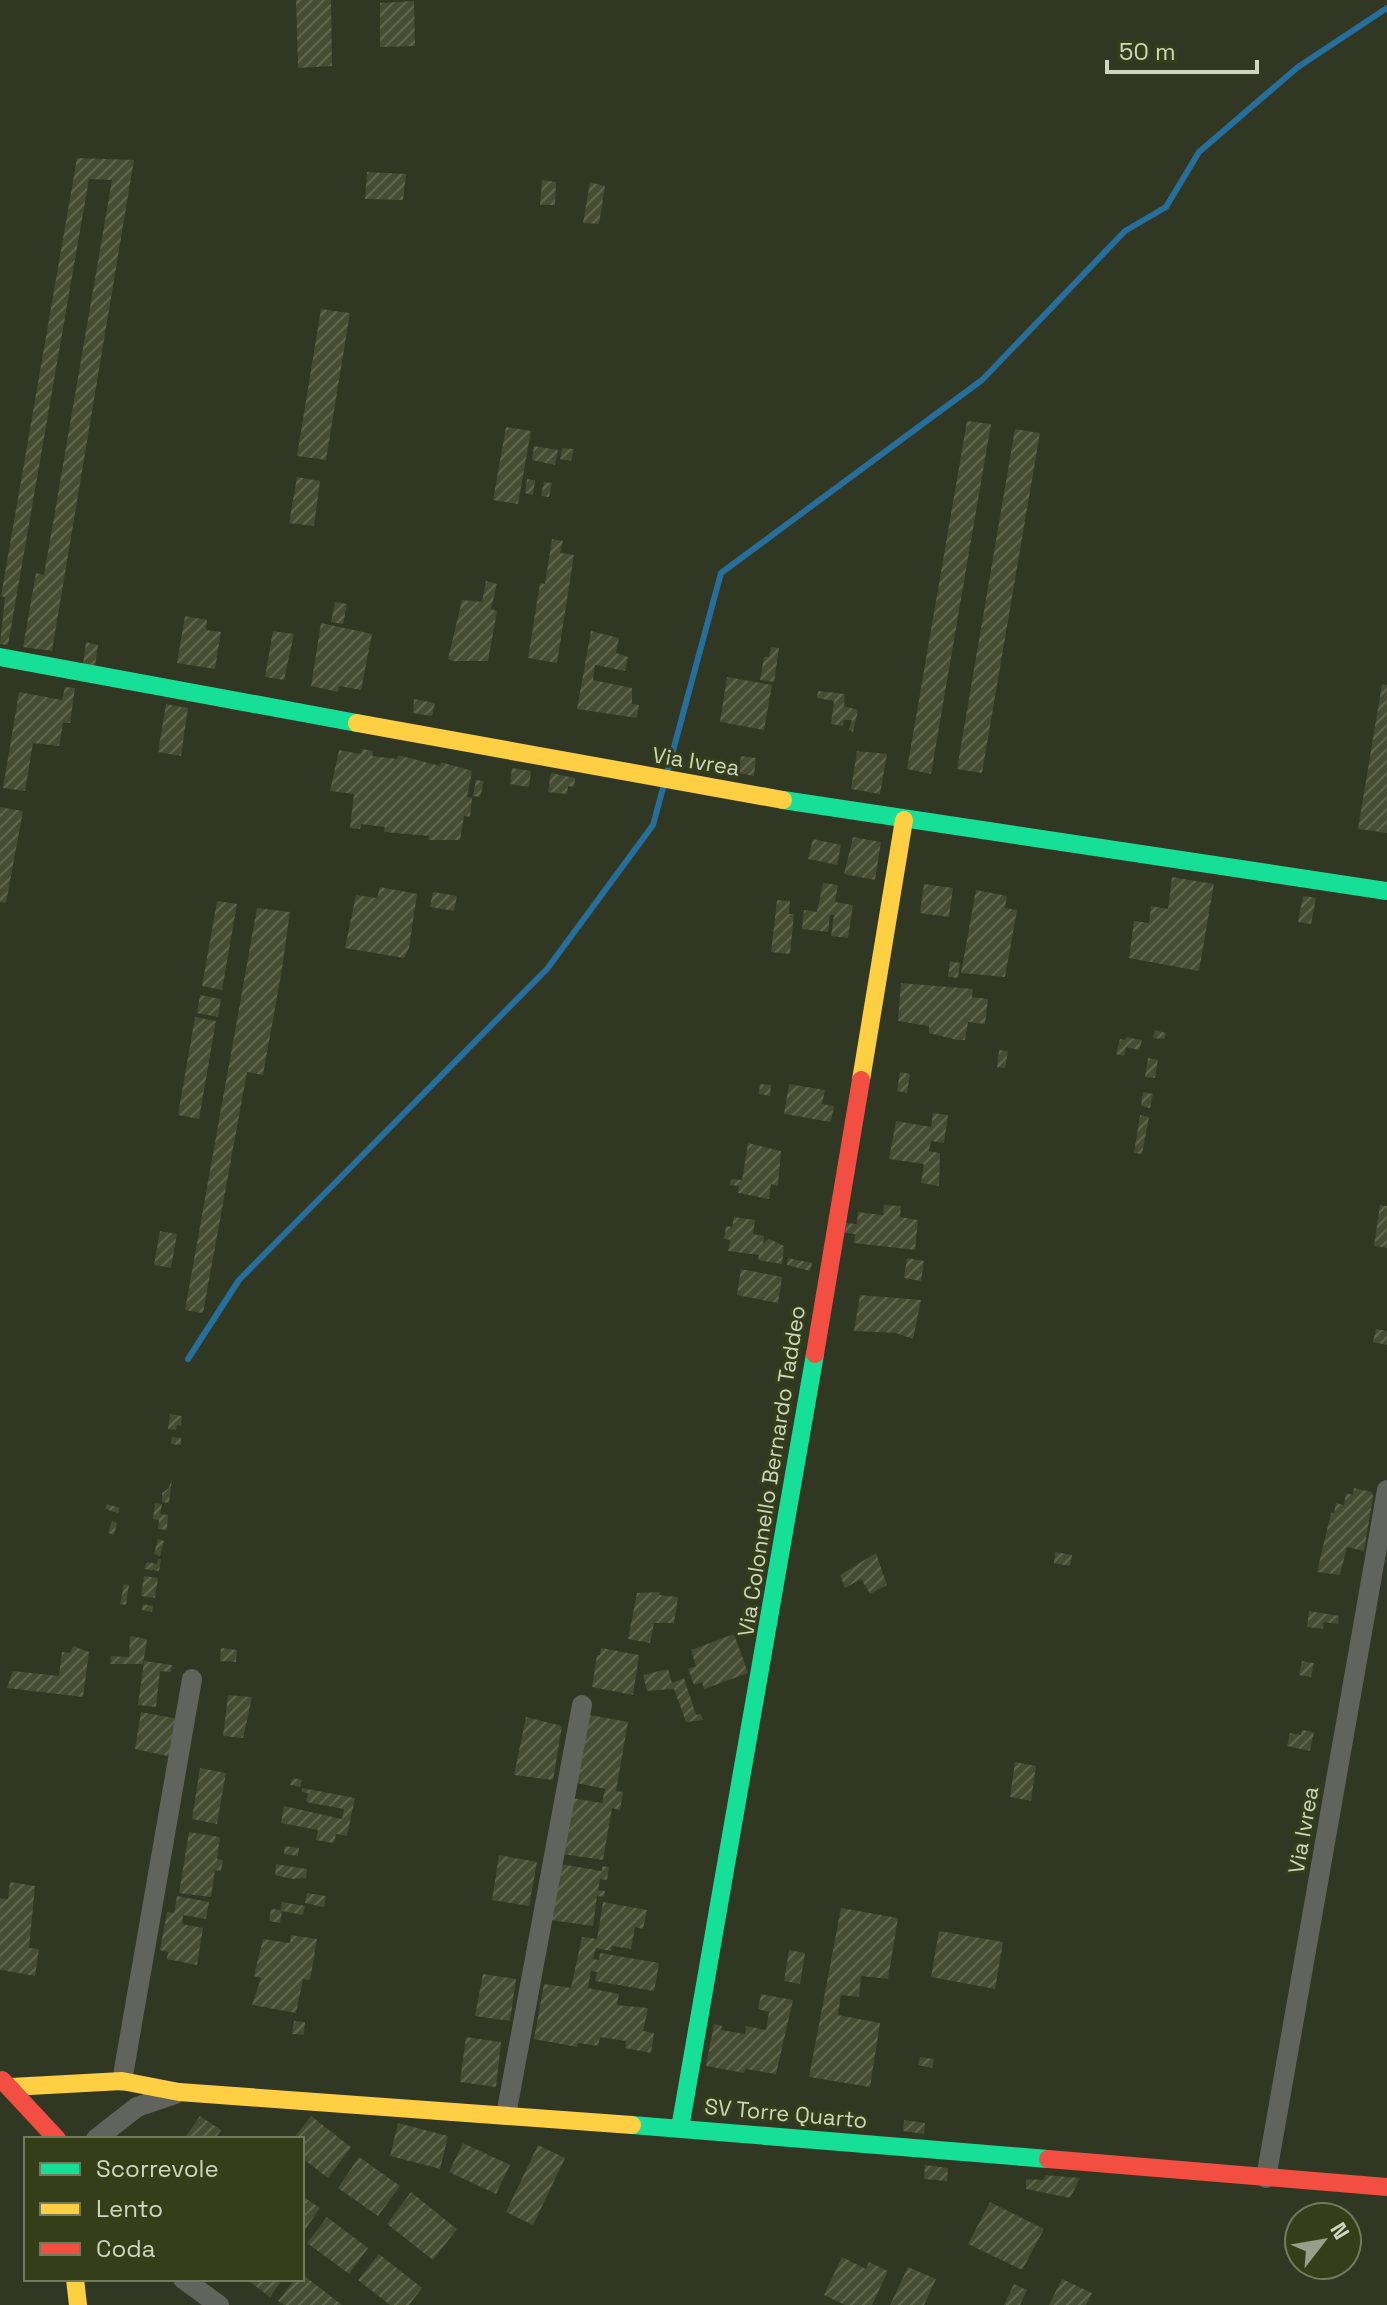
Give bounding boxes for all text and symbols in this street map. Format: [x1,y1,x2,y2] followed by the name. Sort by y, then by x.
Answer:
[1107,24,1257,74] scale bar
[1119,36,1176,67] text: 50 m
[650,740,742,782] street label: Via Ivrea
[731,1303,811,1639] street label: Via Colonnello Bernardo Taddeo
[1282,1784,1324,1876] street label: Via Ivrea
[703,2092,869,2134] street label: SV Torre Quarto
[24,2137,304,2281] legend
[96,2153,219,2184] text: Scorrevole
[96,2193,163,2224] text: Lento
[1283,2201,1363,2281] north arrow
[1324,2217,1356,2244] text: N
[96,2233,156,2264] text: Coda

